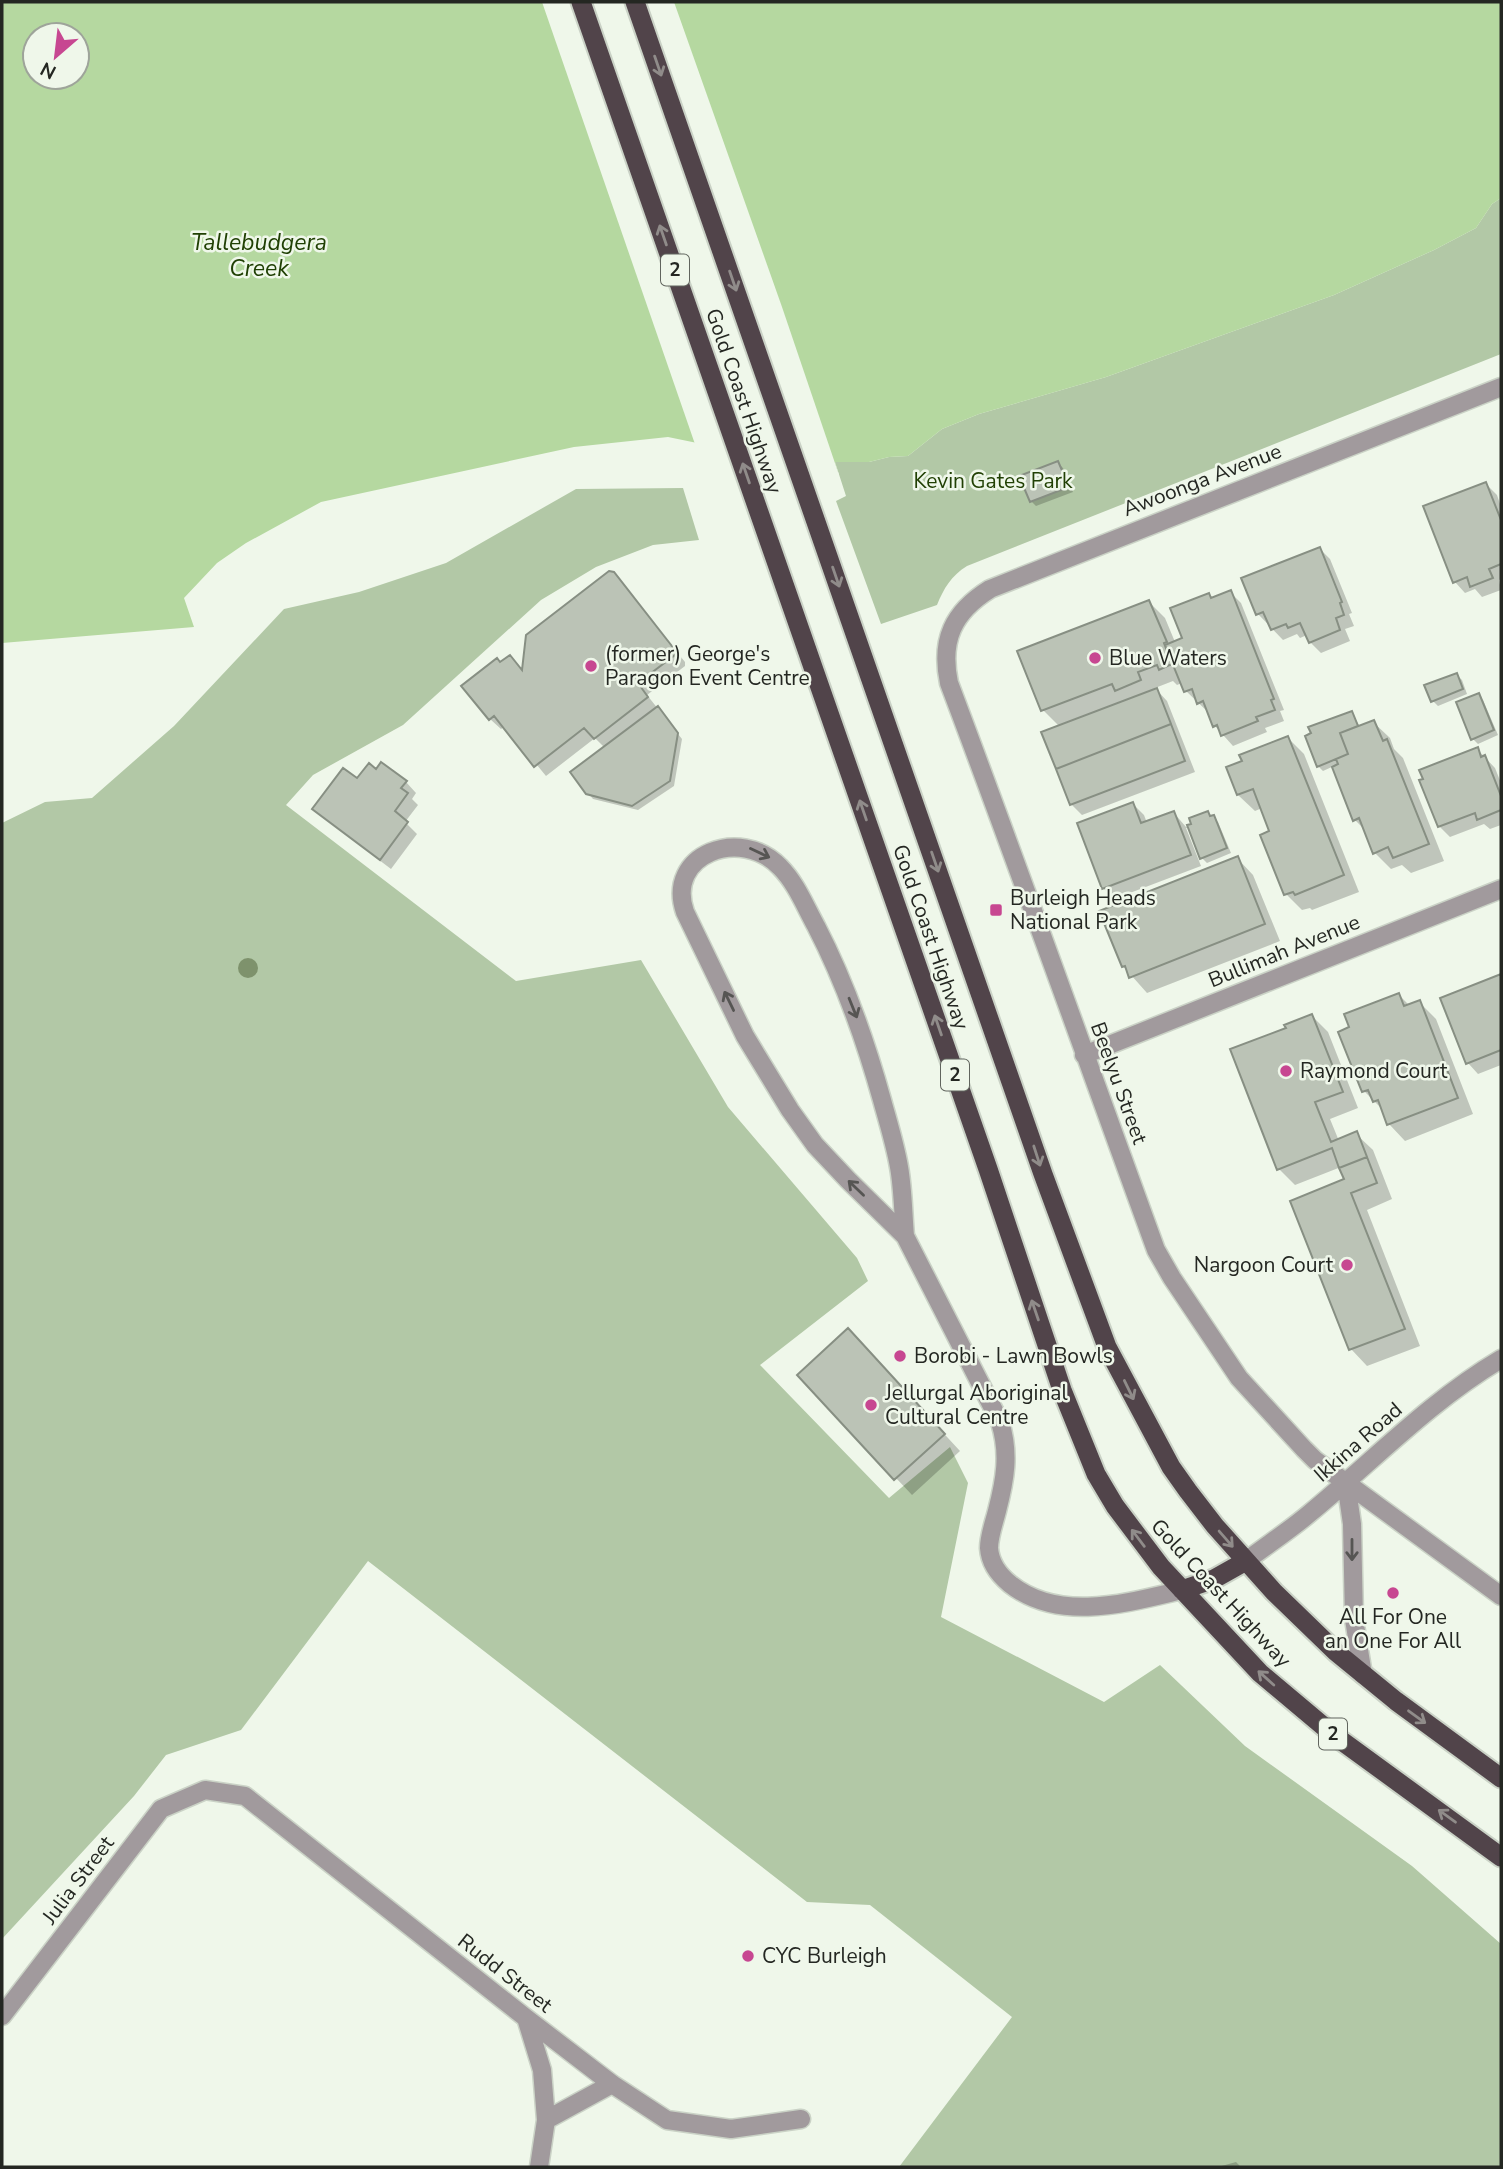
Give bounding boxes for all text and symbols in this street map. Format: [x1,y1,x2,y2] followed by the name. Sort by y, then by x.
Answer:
[21,21,91,91] north arrow
[36,55,61,85] text: N
[653,55,665,77] one-way arrow
[656,225,668,247] one-way arrow
[191,227,327,284] water label: Tallebudgera Creek
[661,254,689,286] road number: 2
[727,270,740,292] one-way arrow
[699,305,789,497] street label: Gold Coast Highway
[1119,437,1285,523] street label: Awoonga Avenue
[738,463,751,485] one-way arrow
[913,467,1073,495] park label: Kevin Gates Park
[831,566,843,588] one-way arrow
[605,640,810,692] place label: (former) George's Paragon Event Centre
[1109,644,1227,672] place label: Blue Waters
[1087,650,1103,666] marker: Blue Waters
[583,658,599,674] marker: (former) George's Paragon Event Centre
[856,799,869,821] one-way arrow
[886,841,976,1033] street label: Gold Coast Highway
[749,847,770,861] one-way arrow
[930,850,942,872] one-way arrow
[1010,884,1156,936] place label: Burleigh Heads National Park
[988,902,1004,918] marker: Burleigh Heads National Park
[1204,908,1364,994] street label: Bullimah Avenue
[721,991,735,1012] one-way arrow
[848,997,861,1018] one-way arrow
[931,1014,943,1036] one-way arrow
[1084,1018,1154,1148] street label: Beelyu Street
[1300,1057,1448,1085] place label: Raymond Court
[941,1060,969,1091] road number: 2
[1278,1063,1294,1079] marker: Raymond Court
[1031,1145,1044,1167] one-way arrow
[848,1180,865,1197] one-way arrow
[1194,1251,1334,1279] place label: Nargoon Court
[1339,1257,1355,1273] marker: Nargoon Court
[1027,1299,1040,1321] one-way arrow
[914,1342,1113,1370] place label: Borobi - Lawn Bowls
[892,1348,908,1364] marker: Borobi - Lawn Bowls
[884,1379,1068,1431] place label: Jellurgal Aboriginal Cultural Centre
[1122,1379,1136,1400] one-way arrow
[1308,1396,1408,1488] street label: Ikkina Road
[863,1397,879,1413] marker: Jellurgal Aboriginal Cultural Centre
[1145,1513,1297,1674] street label: Gold Coast Highway
[1131,1529,1145,1548] one-way arrow
[1218,1529,1234,1547] one-way arrow
[1345,1538,1359,1561] one-way arrow
[1385,1585,1401,1601] marker: All For One an One For All
[1325,1603,1462,1655] place label: All For One an One For All
[1258,1669,1275,1686] one-way arrow
[1407,1709,1426,1724] one-way arrow
[1319,1718,1347,1750] road number: 2
[1438,1809,1457,1823] one-way arrow
[35,1830,121,1931] street label: Julia Street
[452,1927,559,2019] street label: Rudd Street
[762,1942,887,1970] place label: CYC Burleigh
[740,1948,756,1964] marker: CYC Burleigh

